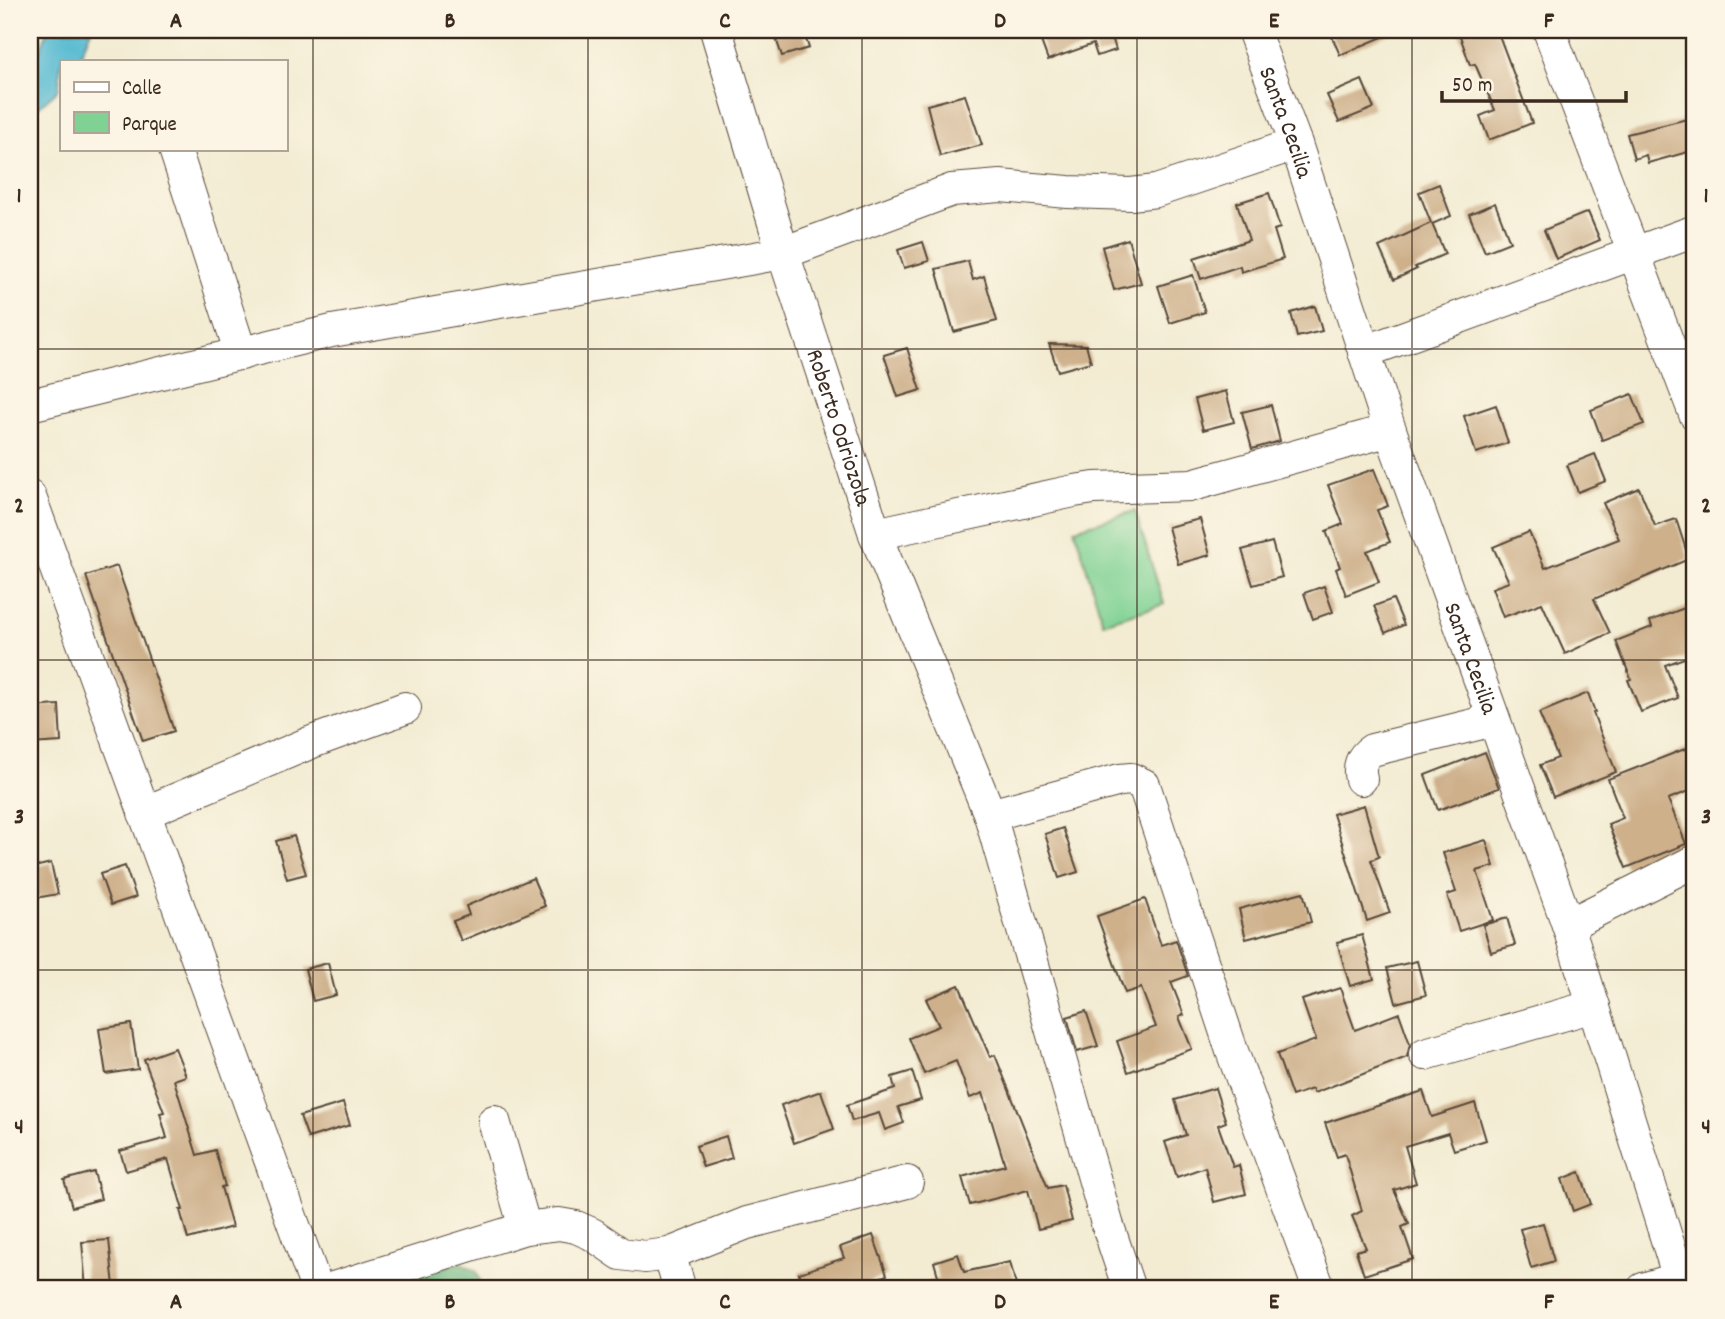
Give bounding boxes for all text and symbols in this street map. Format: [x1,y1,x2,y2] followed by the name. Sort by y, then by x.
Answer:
[170,6,182,39] text: A
[445,6,456,39] text: B
[719,6,731,39] text: C
[994,6,1006,39] text: D
[1269,6,1280,39] text: E
[1544,6,1555,39] text: F
[60,60,287,150] legend
[1442,60,1625,104] scale bar
[1248,62,1320,184] street label: Santa Cecilia
[1452,72,1492,102] text: 50 m
[122,75,161,105] text: Calle
[122,111,177,141] text: Parque
[16,181,22,214] text: 1
[1703,181,1709,214] text: 1
[796,345,879,512] street label: Roberto Odriozola
[14,491,24,524] text: 2
[1701,491,1711,524] text: 2
[1433,598,1505,720] street label: Santa Cecilia
[14,802,24,835] text: 3
[1701,802,1711,835] text: 3
[14,1112,24,1145] text: 4
[1701,1112,1711,1145] text: 4
[170,1287,182,1319] text: A
[445,1287,456,1319] text: B
[719,1287,731,1319] text: C
[994,1287,1006,1319] text: D
[1269,1287,1280,1319] text: E
[1544,1287,1555,1319] text: F

